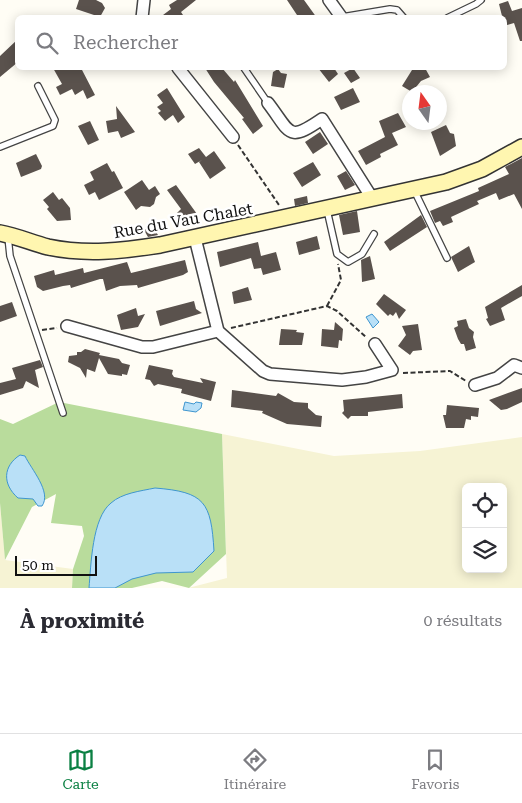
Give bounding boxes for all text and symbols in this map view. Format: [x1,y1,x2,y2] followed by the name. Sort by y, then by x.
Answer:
[15,15,507,70] search box
[33,29,61,57] icon: search
[73,31,179,54] text: Rechercher
[402,85,447,130] north arrow
[112,199,254,242] street label: Rue du Vau Chalet
[462,483,507,573] map controls
[462,483,507,528] button: locate
[462,528,507,573] button: layers
[15,553,98,576] scale bar
[22,557,54,573] text: 50 m
[20,609,144,633] text: À proximité
[423,611,502,630] text: 0 résultats
[62,746,99,792] tab: Carte
[224,746,286,792] tab: Itinéraire
[411,746,460,792] tab: Favoris

